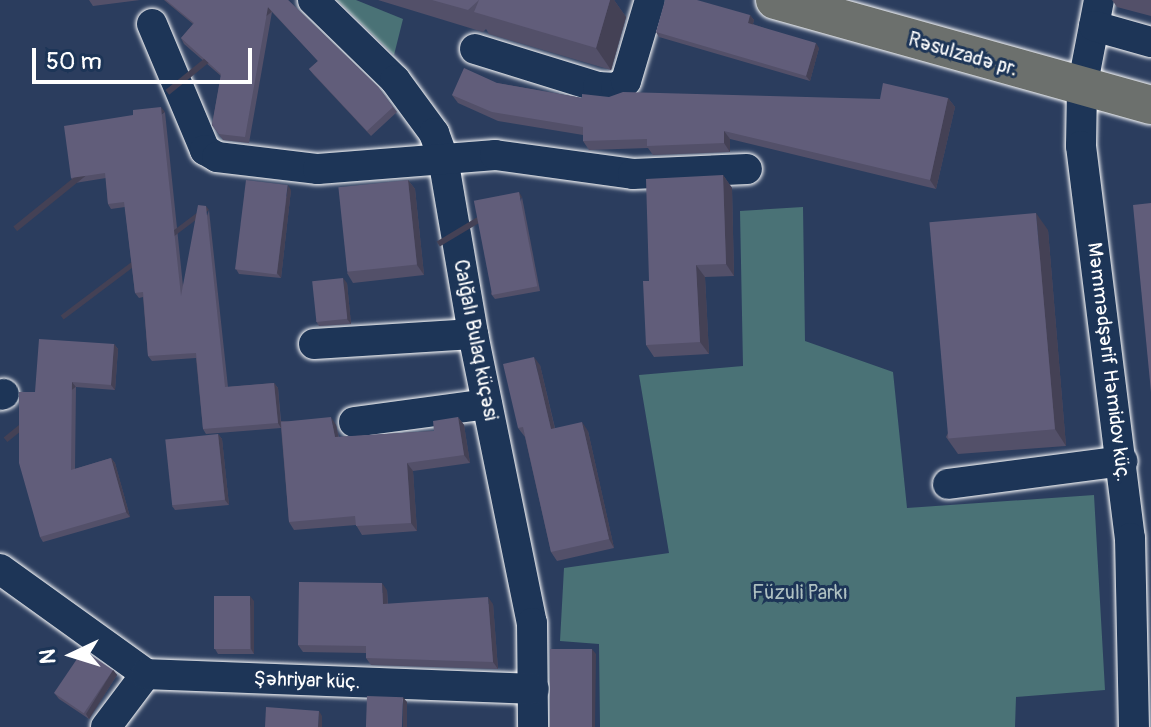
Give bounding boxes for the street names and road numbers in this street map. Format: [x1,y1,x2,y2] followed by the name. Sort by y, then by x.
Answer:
[906,27,1020,81] street label: Rəsulzadə pr.
[1082,241,1136,483] street label: Məmmədşərif Həmidov küç.
[449,258,503,422] street label: Calğalı Bulaq küçəsi
[253,666,361,694] street label: Şəhriyar küç.

